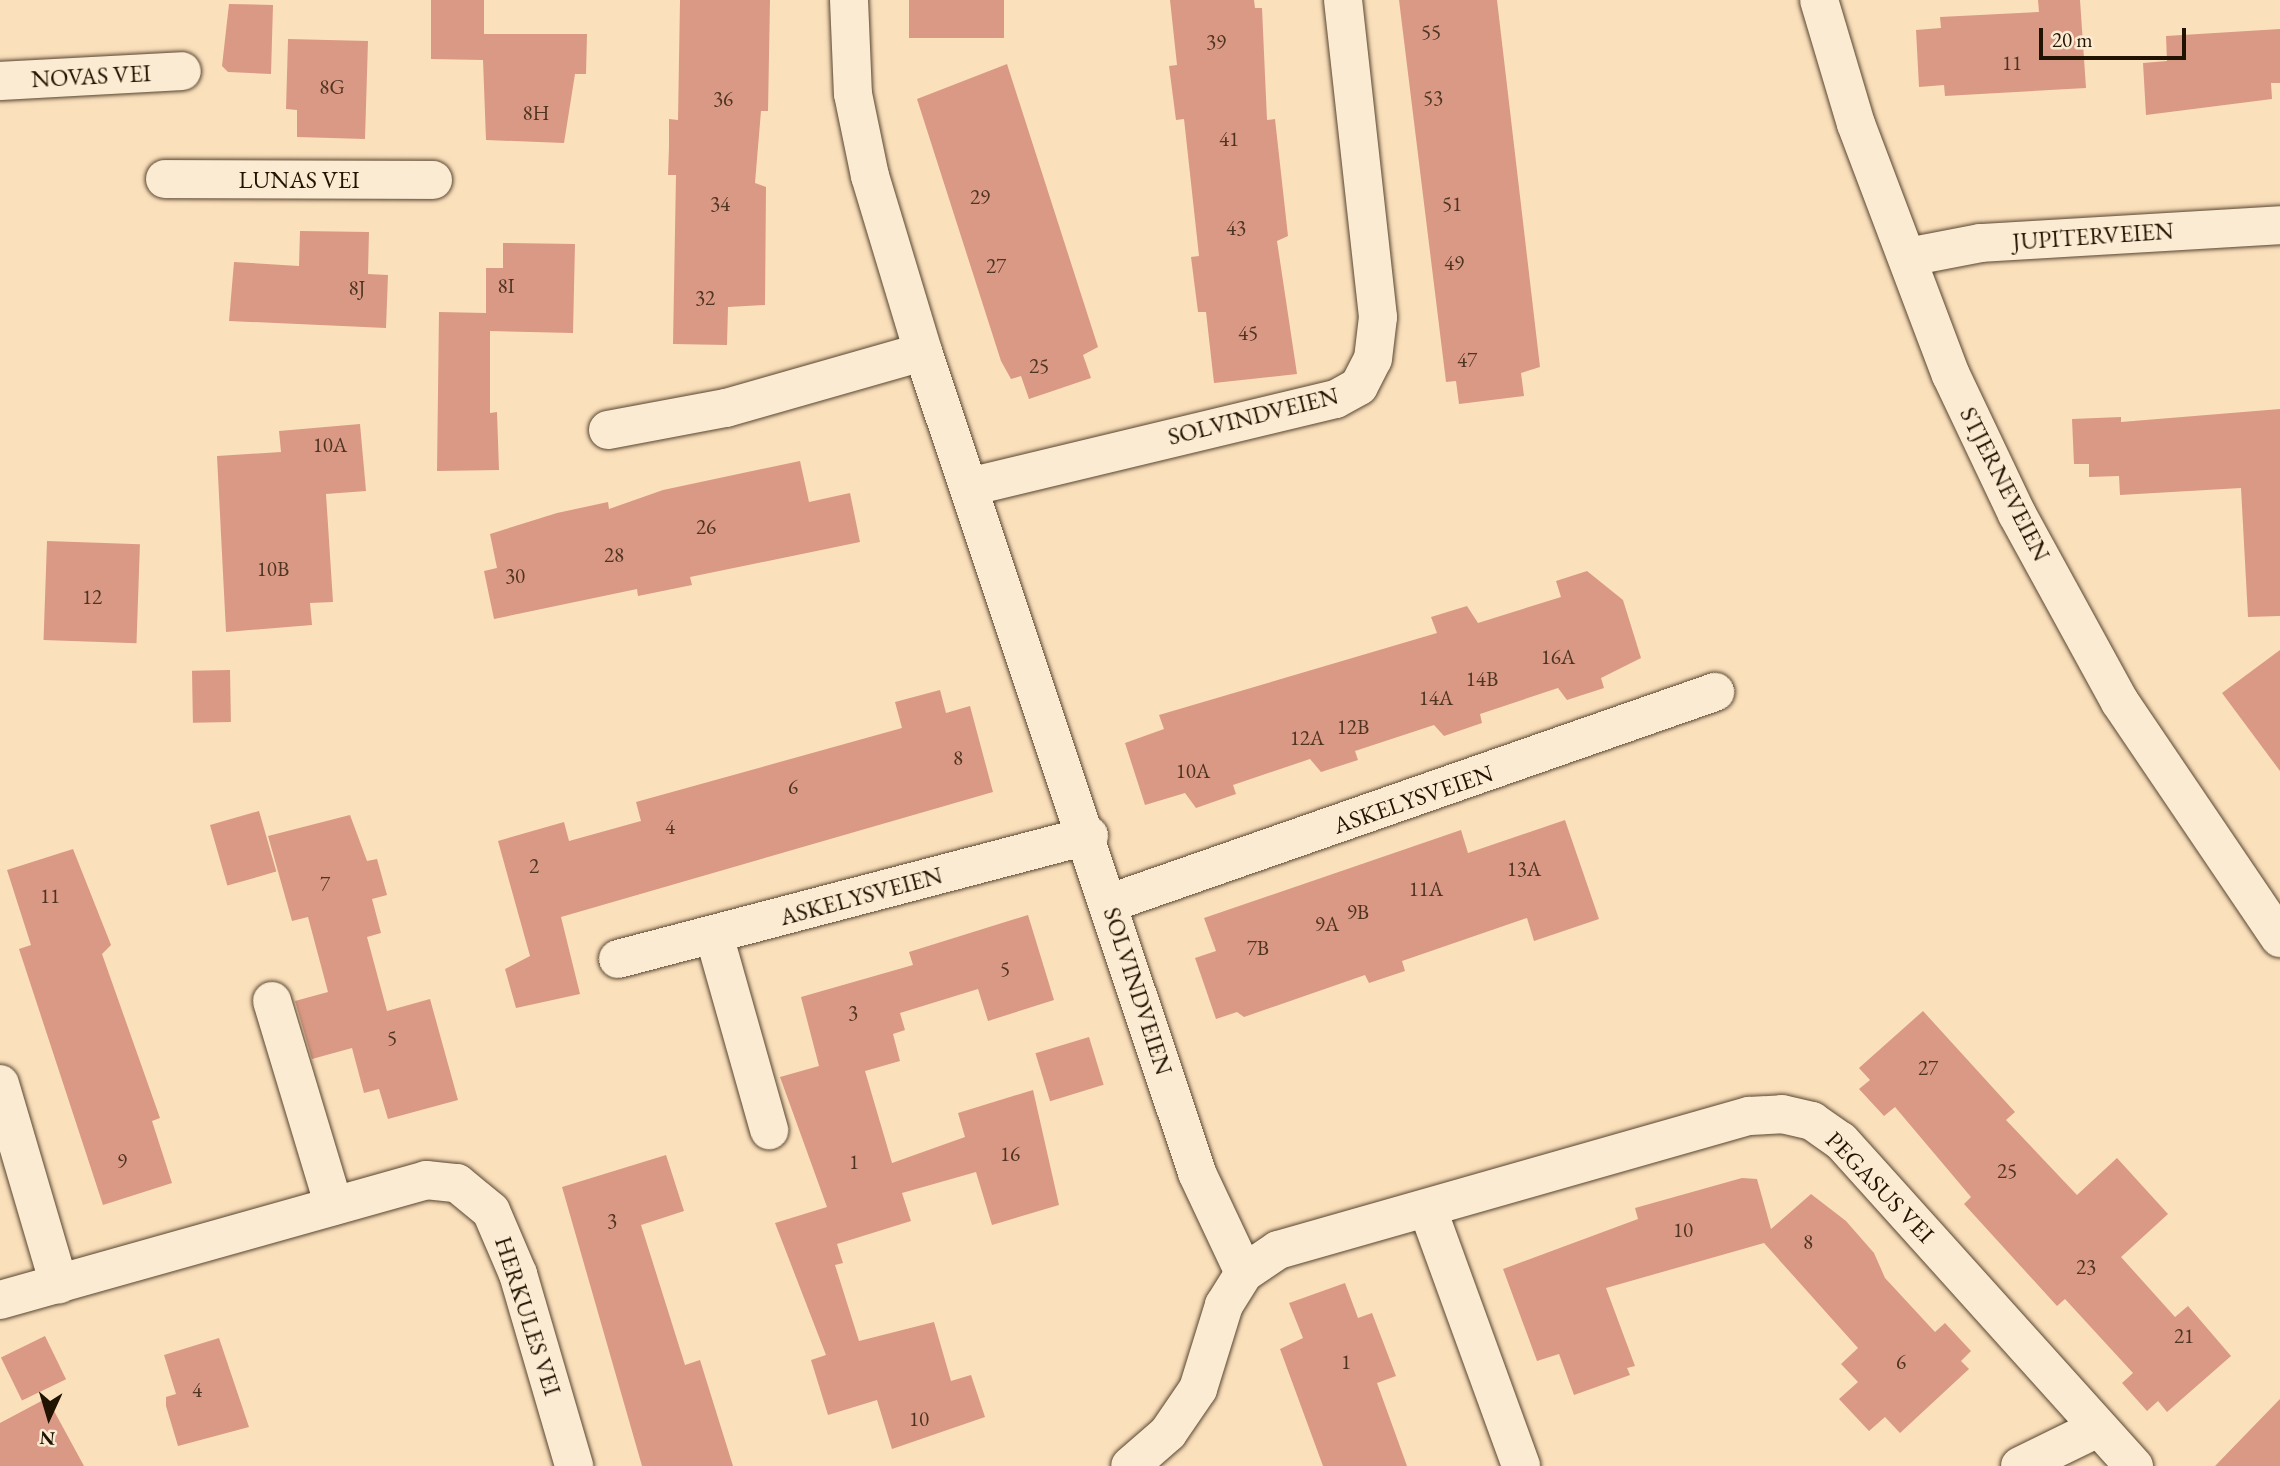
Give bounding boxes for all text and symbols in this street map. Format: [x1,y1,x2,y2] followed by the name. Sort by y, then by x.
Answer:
[2042,14,2189,58] scale bar
[1421,19,1441,45] house number: 55
[2052,26,2093,53] text: 20 m
[1206,29,1226,55] house number: 39
[2002,50,2022,76] house number: 11
[30,58,152,94] street label: NOVAS VEI
[319,74,345,100] house number: 8G
[1423,85,1443,111] house number: 53
[713,86,733,112] house number: 36
[522,100,550,126] house number: 8H
[1219,126,1239,152] house number: 41
[238,166,360,194] street label: LUNAS VEI
[970,184,990,210] house number: 29
[710,191,730,217] house number: 34
[1442,191,1462,217] house number: 51
[1226,215,1246,241] house number: 43
[2011,216,2175,256] street label: JUPITERVEIEN
[1444,250,1464,276] house number: 49
[986,253,1006,279] house number: 27
[497,273,515,299] house number: 8I
[348,275,366,301] house number: 8J
[695,285,715,311] house number: 32
[1238,320,1258,346] house number: 45
[1457,347,1477,373] house number: 47
[1029,353,1049,379] house number: 25
[1165,381,1341,451] street label: SOLVINDVEIEN
[1954,402,2056,566] street label: STJERNEVEIEN
[313,432,347,458] house number: 10A
[696,514,716,540] house number: 26
[604,542,624,568] house number: 28
[257,556,289,582] house number: 10B
[505,563,525,589] house number: 30
[82,584,102,610] house number: 12
[1541,644,1575,670] house number: 16A
[1466,666,1498,692] house number: 14B
[1419,685,1453,711] house number: 14A
[1337,714,1369,740] house number: 12B
[1290,725,1324,751] house number: 12A
[953,745,963,771] house number: 8
[1176,758,1210,784] house number: 10A
[1329,758,1497,840] street label: ASKELYSVEIEN
[788,774,798,800] house number: 6
[665,814,675,840] house number: 4
[529,853,539,879] house number: 2
[1507,856,1541,882] house number: 13A
[777,860,945,932] street label: ASKELYSVEIEN
[320,871,330,897] house number: 7
[1409,876,1443,902] house number: 11A
[40,883,60,909] house number: 11
[1347,899,1369,925] house number: 9B
[1097,904,1179,1078] street label: SOLVINDVEIEN
[1315,911,1339,937] house number: 9A
[1247,935,1269,961] house number: 7B
[1000,956,1010,982] house number: 5
[848,1000,858,1026] house number: 3
[387,1025,397,1051] house number: 5
[1918,1055,1938,1081] house number: 27
[1820,1125,1940,1249] street label: PEGASUS VEI
[1000,1141,1020,1167] house number: 16
[117,1148,127,1174] house number: 9
[849,1149,859,1175] house number: 1
[1997,1158,2017,1184] house number: 25
[607,1208,617,1234] house number: 3
[1673,1217,1693,1243] house number: 10
[1803,1229,1813,1255] house number: 8
[489,1233,567,1399] street label: HERKULES VEI
[2076,1254,2096,1280] house number: 23
[2174,1323,2194,1349] house number: 21
[1341,1349,1351,1375] house number: 1
[1896,1349,1906,1375] house number: 6
[192,1377,202,1403] house number: 4
[14,1382,84,1452] north arrow
[909,1406,929,1432] house number: 10
[39,1425,56,1451] text: N

